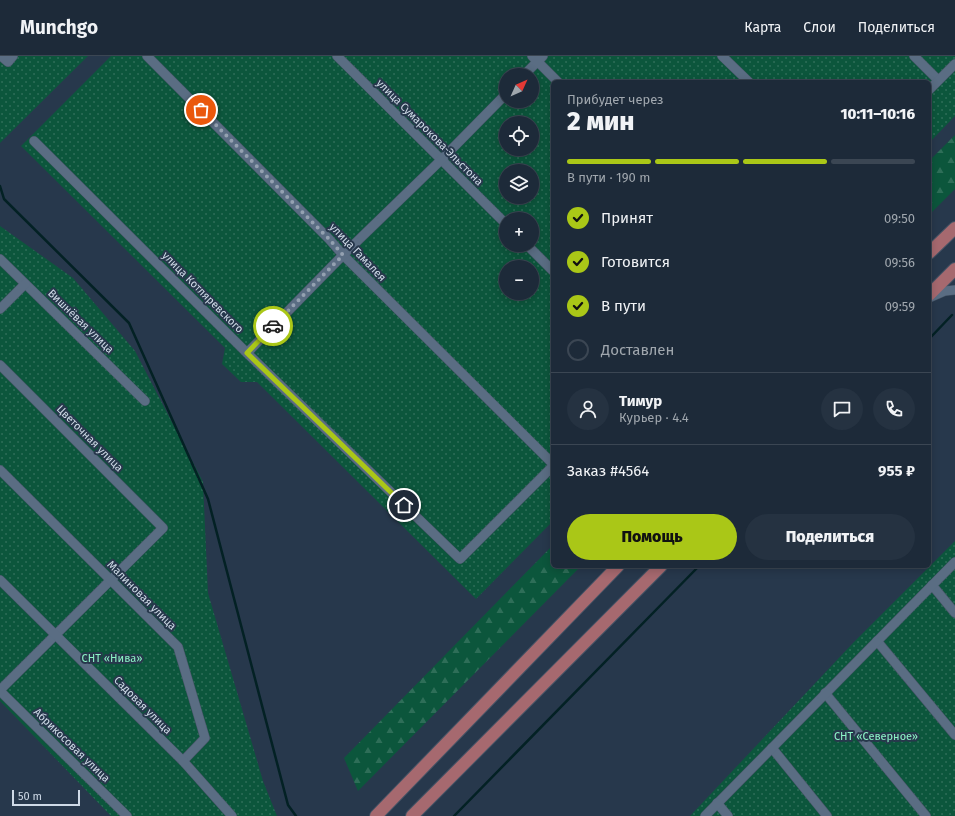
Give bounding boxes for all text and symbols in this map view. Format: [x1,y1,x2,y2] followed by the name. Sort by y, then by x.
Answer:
[20,16,98,39] text: Munchgo
[744,19,781,36] text: Карта
[803,19,836,36] text: Слои
[858,19,935,36] text: Поделиться
[499,68,539,108] north arrow
[499,68,539,300] map controls
[374,76,486,188] street label: улица Сумарокова-Эльстона
[567,92,664,107] text: Прибудет через
[184,93,218,127] pin
[190,99,212,121] icon: bag
[840,105,915,123] text: 10:11–10:16
[567,106,634,137] text: 2 мин
[499,116,539,156] button: locate
[499,164,539,204] button: layers
[567,170,650,185] text: В пути · 190 m
[567,207,589,229] icon: check
[601,209,653,227] text: Принят
[884,211,915,226] text: 09:50
[499,212,539,252] button: +
[327,221,389,284] street label: улица Гамалея
[159,249,246,336] street label: улица Котляревского
[567,251,589,273] icon: check
[601,253,670,271] text: Готовится
[884,255,915,270] text: 09:56
[499,260,539,300] button: −
[45,287,116,356] street label: Вишнёвая улица
[567,295,589,317] icon: check
[601,297,646,315] text: В пути
[885,299,915,314] text: 09:59
[253,306,293,346] courier
[262,315,284,337] icon: car
[601,341,674,359] text: Доставлен
[567,388,609,430] button: person
[821,388,863,430] button: chat
[873,388,915,430] button: phone
[619,392,662,410] text: Тимур
[54,402,126,474] street label: Цветочная улица
[619,410,689,425] text: Курьер · 4.4
[567,462,649,480] text: Заказ #4564
[878,462,915,480] text: 955 ₽
[387,488,421,522] pin
[393,494,415,516] icon: home
[567,514,737,560] button: Помощь
[745,514,915,560] button: Поделиться
[104,558,179,633] street label: Малиновая улица
[82,652,142,665] park label: СНТ «Нива»
[111,674,174,737] street label: Садовая улица
[31,706,113,785] street label: Абрикосовая улица
[834,730,918,743] park label: СНТ «Северное»
[12,788,80,807] scale bar
[18,790,42,803] text: 50 m

